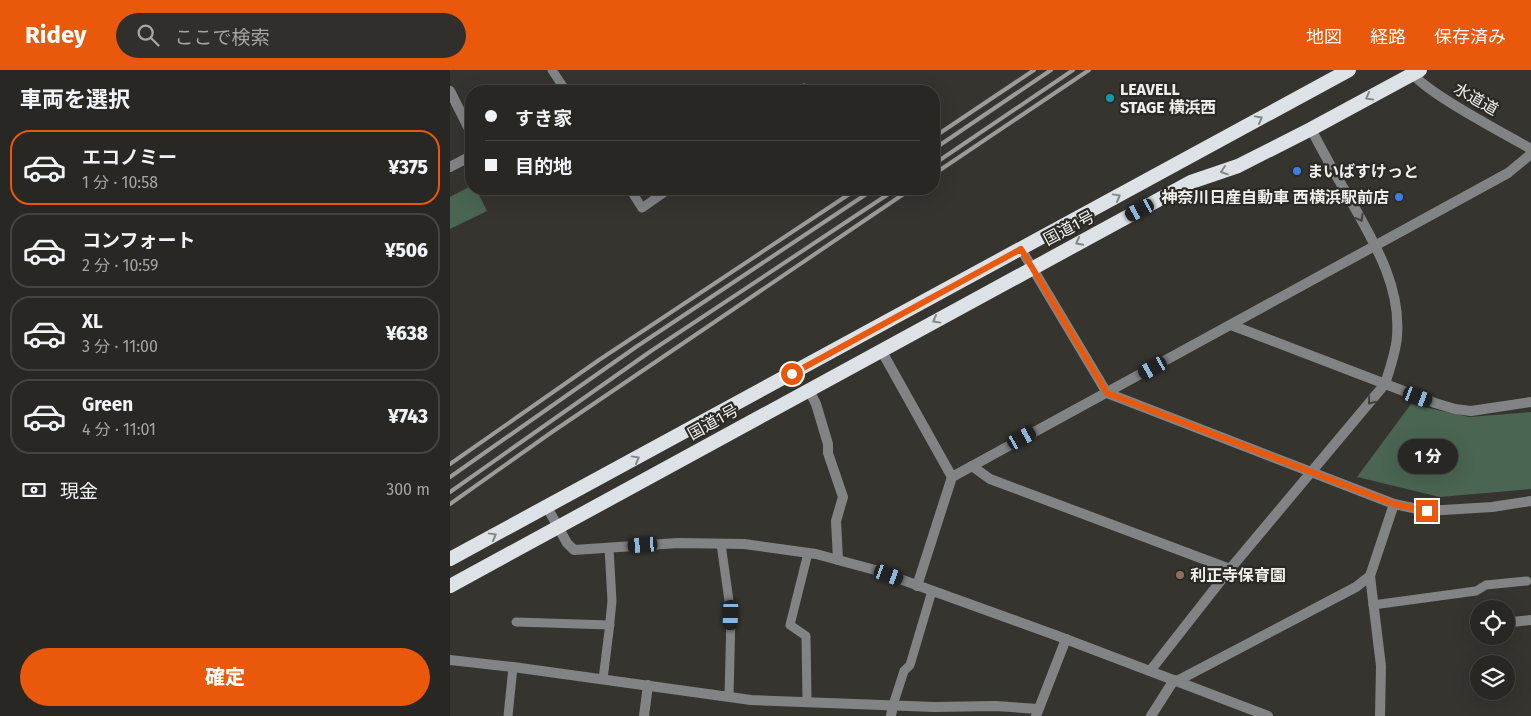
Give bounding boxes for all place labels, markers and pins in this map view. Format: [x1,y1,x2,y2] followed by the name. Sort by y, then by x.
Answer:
[1120,80,1216,117] place label: LEAVELL STAGE 横浜西
[1104,92,1116,104] marker: LEAVELL STAGE 横浜西
[1307,162,1419,181] place label: まいばすけっと
[1291,165,1303,177] marker: まいばすけっと
[1161,188,1389,207] place label: 神奈川日産自動車 西横浜駅前店
[1393,191,1405,203] marker: 神奈川日産自動車 西横浜駅前店
[1190,566,1286,585] place label: 利正寺保育園
[1174,569,1186,581] marker: 利正寺保育園

